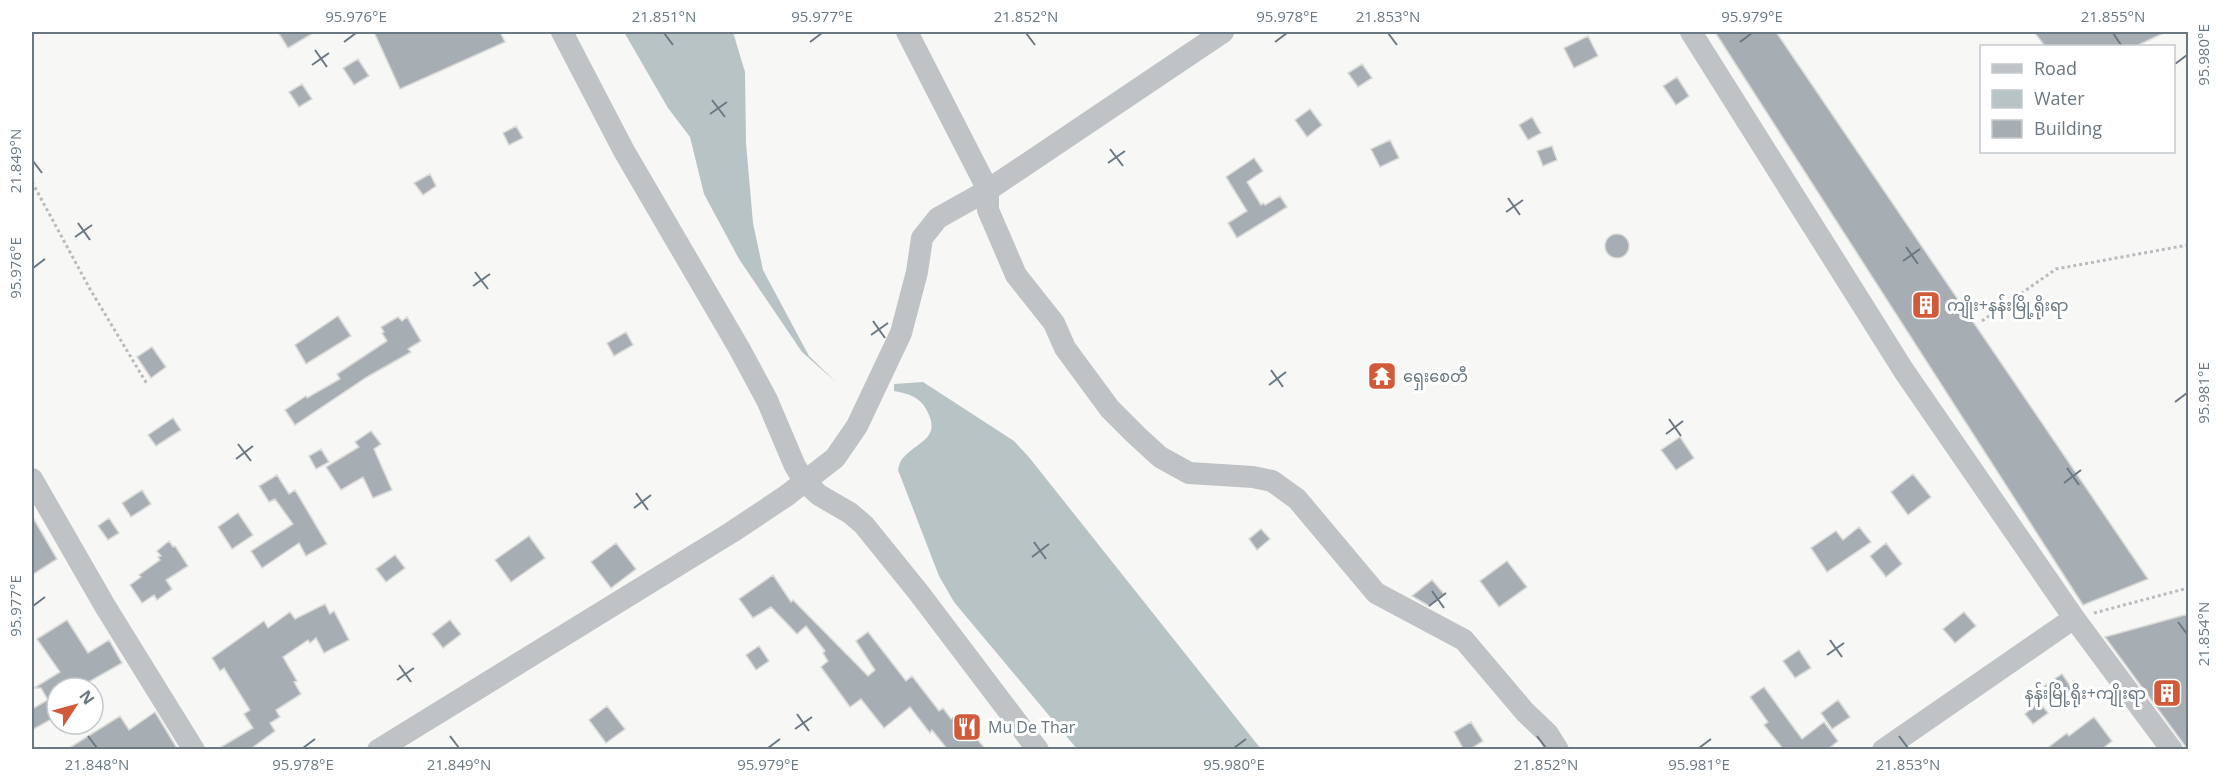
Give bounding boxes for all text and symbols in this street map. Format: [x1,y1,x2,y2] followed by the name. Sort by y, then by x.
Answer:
[325,6,387,26] text: 95.976°E
[632,6,696,26] text: 21.851°N
[791,6,853,26] text: 95.977°E
[994,6,1058,26] text: 21.852°N
[1256,6,1318,26] text: 95.978°E
[1356,6,1420,26] text: 21.853°N
[1721,6,1783,26] text: 95.979°E
[2081,6,2145,26] text: 21.855°N
[2193,24,2213,86] text: 95.980°E
[1980,45,2175,153] legend
[2034,56,2077,80] text: Road
[2034,86,2085,110] text: Water
[2034,116,2102,140] text: Building
[5,129,25,193] text: 21.849°N
[5,237,25,299] text: 95.976°E
[1910,289,1942,321] building icon: ကျိုး+နန်းမြို့ရိုးရာ
[1947,294,2068,320] place label: ကျိုး+နန်းမြို့ရိုးရာ
[1366,360,1398,392] temple icon: ရှေးစေတီ
[2193,362,2213,424] text: 95.981°E
[1403,365,1468,391] place label: ရှေးစေတီ
[5,575,25,637] text: 95.977°E
[2193,602,2213,666] text: 21.854°N
[45,676,105,736] north arrow
[2151,677,2183,709] building icon: နန်းမြို့ရိုး+ကျိုးရာ
[2025,682,2146,708] place label: နန်းမြို့ရိုး+ကျိုးရာ
[74,685,100,709] text: N
[951,711,983,743] restaurant icon: Mu De Thar
[988,716,1076,738] place label: Mu De Thar
[65,754,129,774] text: 21.848°N
[272,754,334,774] text: 95.978°E
[427,754,491,774] text: 21.849°N
[737,754,799,774] text: 95.979°E
[1203,754,1265,774] text: 95.980°E
[1514,754,1578,774] text: 21.852°N
[1668,754,1730,774] text: 95.981°E
[1876,754,1940,774] text: 21.853°N

